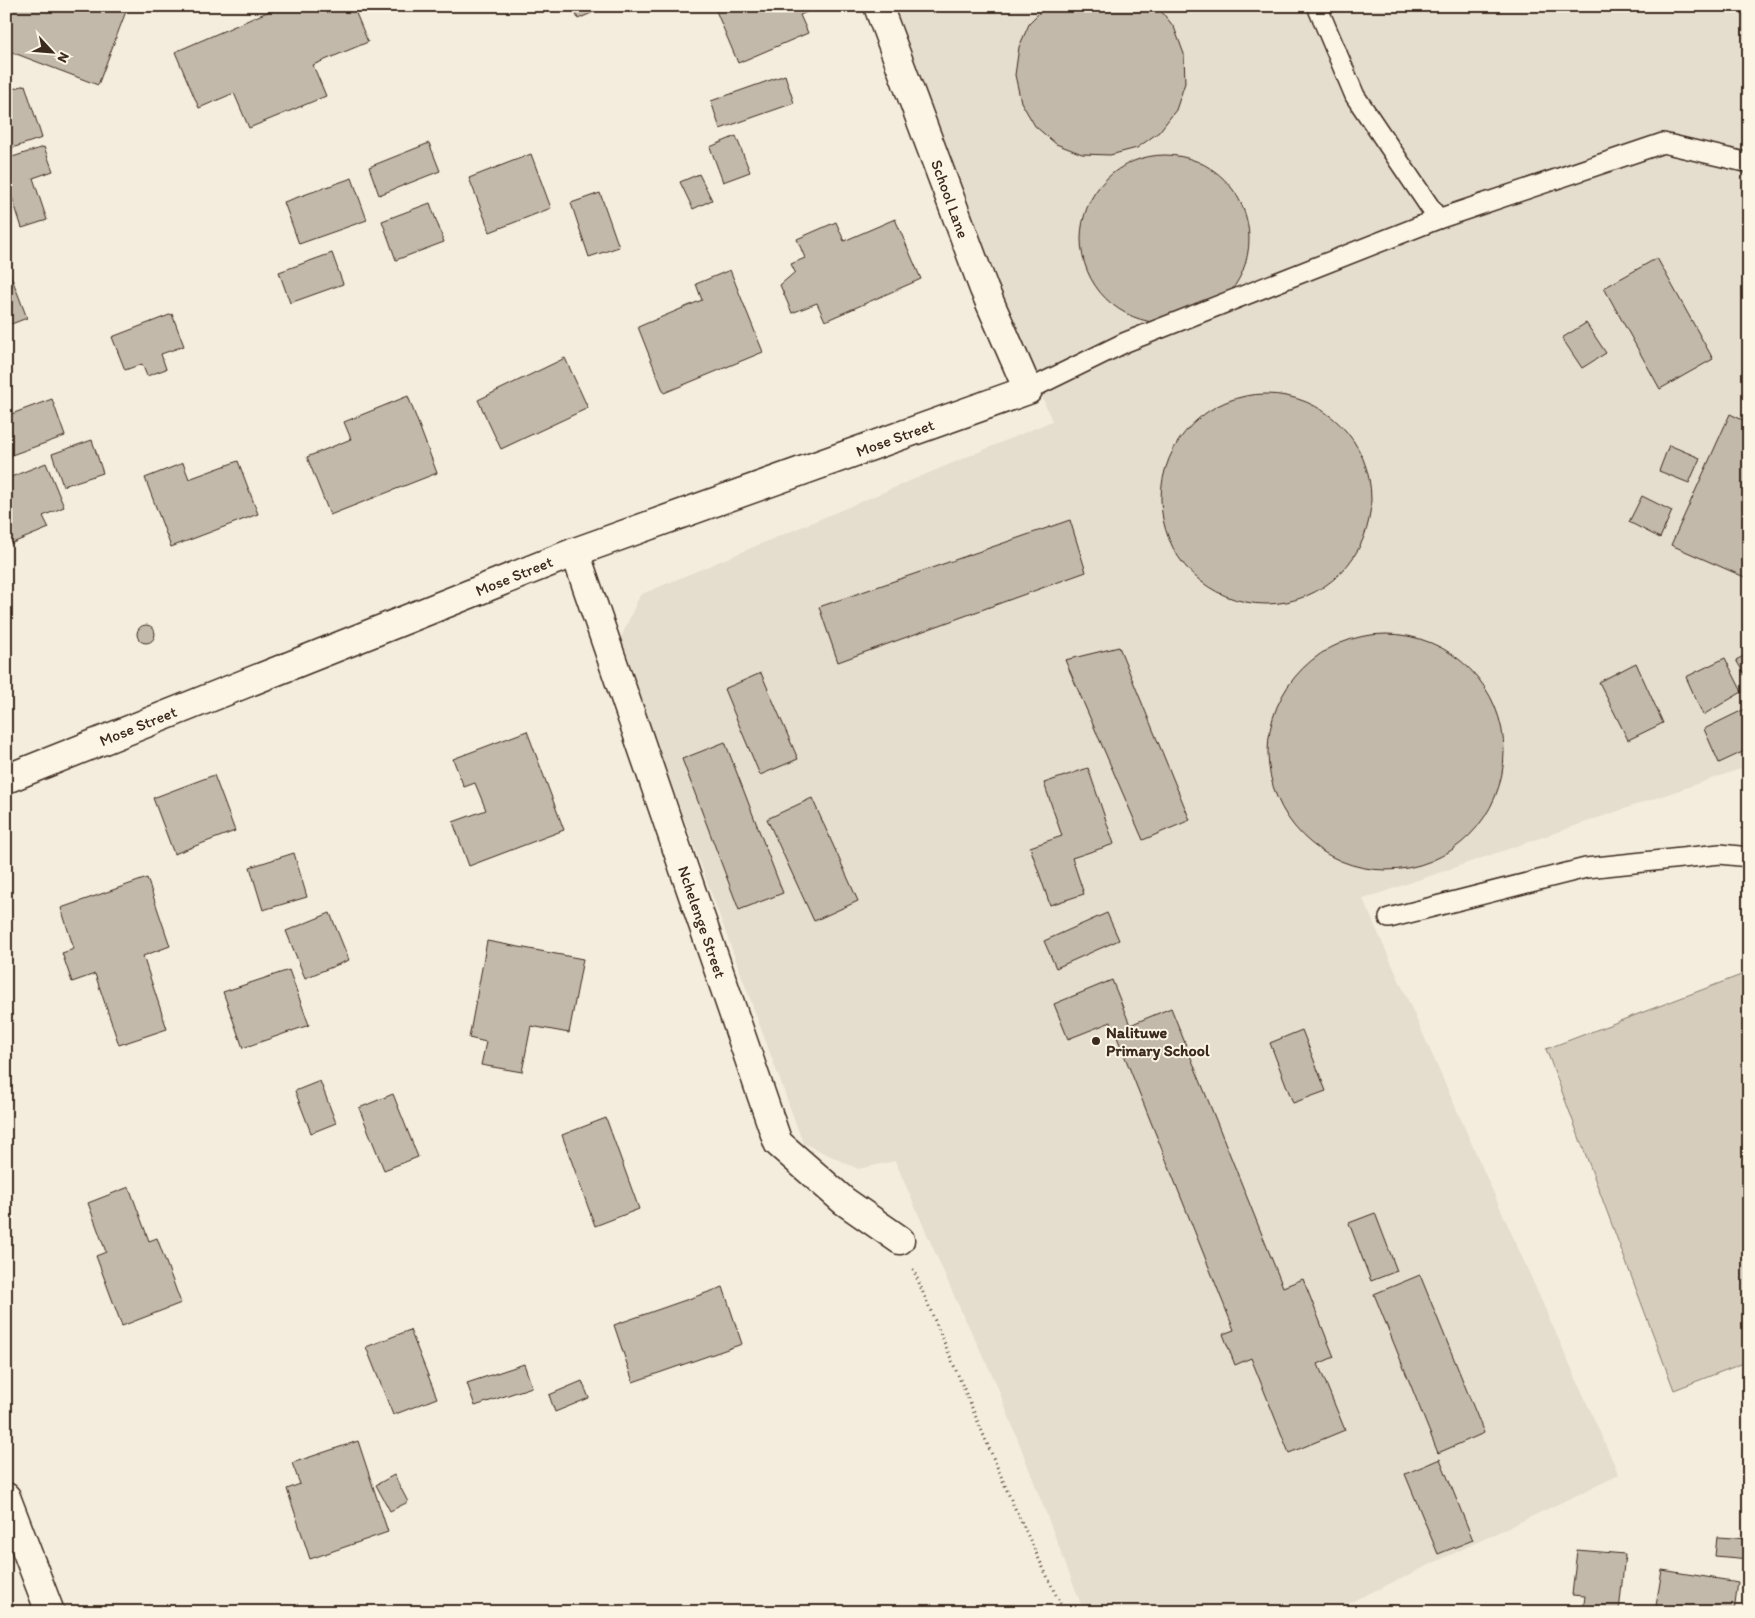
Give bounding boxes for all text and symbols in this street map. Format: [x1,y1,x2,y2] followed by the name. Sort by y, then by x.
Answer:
[28,28,78,78] north arrow
[54,50,73,65] text: N
[927,157,973,241] street label: School Lane
[853,415,937,461] street label: Mose Street
[473,552,555,600] street label: Mose Street
[97,702,179,750] street label: Mose Street
[674,863,730,981] street label: Nchelenge Street
[1106,1023,1210,1061] place label: Nalituwe Primary School
[1090,1035,1102,1047] marker: Nalituwe Primary School

